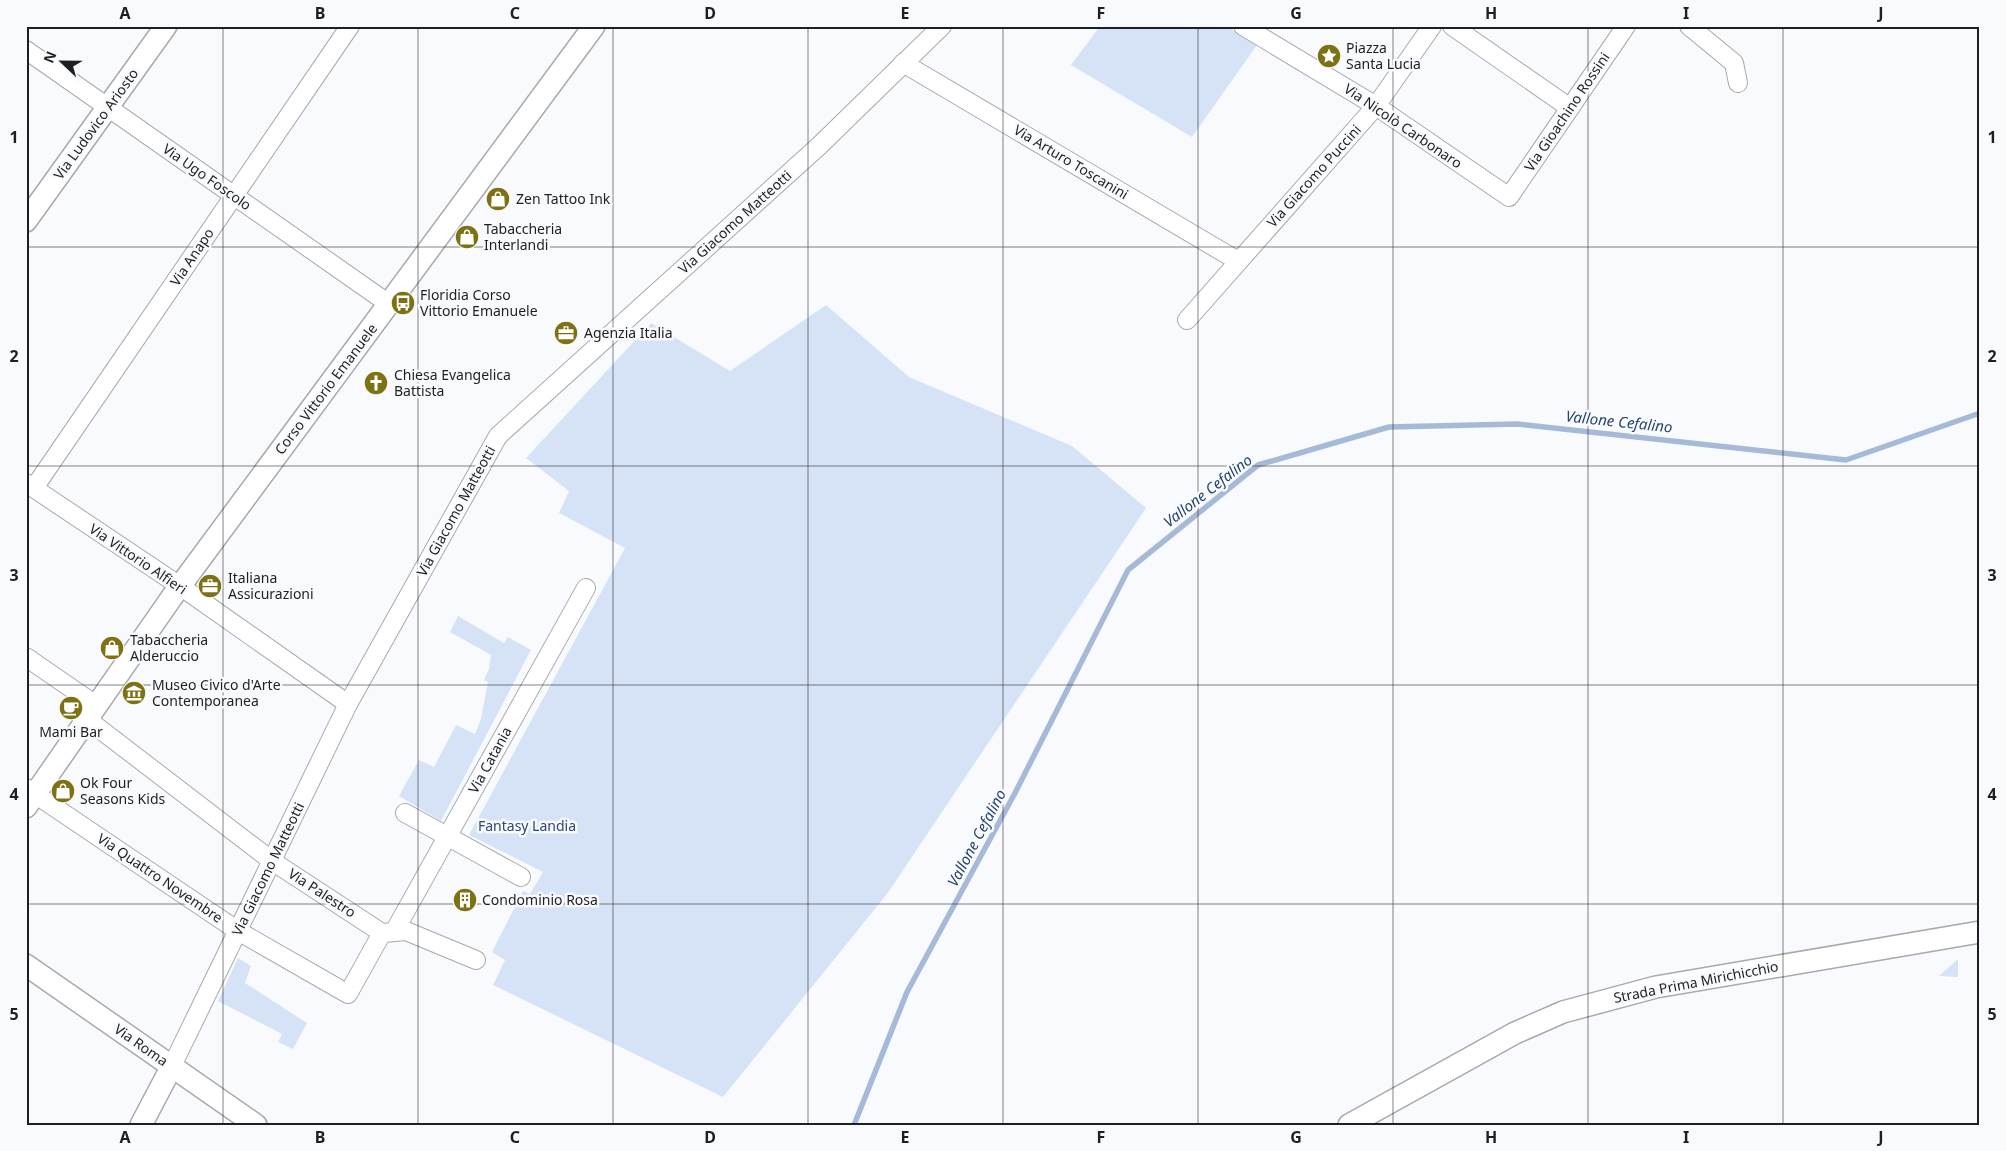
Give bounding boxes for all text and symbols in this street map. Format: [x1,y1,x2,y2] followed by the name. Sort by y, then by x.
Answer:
[119,2,131,24] text: A
[315,2,325,24] text: B
[510,2,520,24] text: C
[704,2,716,24] text: D
[901,2,910,24] text: E
[1097,2,1105,24] text: F
[1290,2,1302,24] text: G
[1485,2,1497,24] text: H
[1683,2,1689,24] text: I
[1876,2,1884,24] text: J
[38,38,88,88] north arrow
[1346,38,1421,73] place label: Piazza Santa Lucia
[1316,43,1342,69] place icon: Piazza Santa Lucia
[39,48,60,66] text: N
[1520,48,1614,175] street label: Via Gioachino Rossini
[49,64,142,183] street label: Via Ludovico Ariosto
[1340,79,1466,172] street label: Via Nicolò Carbonaro
[1010,120,1132,203] street label: Via Arturo Toscanini
[1262,120,1365,231] street label: Via Giacomo Puccini
[9,126,19,148] text: 1
[1987,126,1997,148] text: 1
[159,139,255,214] street label: Via Ugo Foscolo
[674,166,795,278] street label: Via Giacomo Matteotti
[485,186,511,212] shop icon: Zen Tattoo Ink
[516,189,611,208] place label: Zen Tattoo Ink
[484,219,562,254] place label: Tabaccheria Interlandi
[165,224,218,289] street label: Via Anapo
[454,224,480,250] shop icon: Tabaccheria Interlandi
[420,285,538,320] place label: Floridia Corso Vittorio Emanuele
[390,290,416,316] bus stop icon: Floridia Corso Vittorio Emanuele
[270,319,381,458] street label: Corso Vittorio Emanuele
[553,320,579,346] office icon: Agenzia Italia
[584,323,673,342] place label: Agenzia Italia
[9,345,19,367] text: 2
[1987,345,1997,367] text: 2
[394,365,511,400] place label: Chiesa Evangelica Battista
[363,370,389,396] church icon: Chiesa Evangelica Battista
[1565,405,1673,437] water label: Vallone Cefalino
[412,442,499,579] street label: Via Giacomo Matteotti
[1159,449,1256,531] water label: Vallone Cefalino
[86,519,191,598] street label: Via Vittorio Alfieri
[9,564,19,586] text: 3
[1987,564,1997,586] text: 3
[228,568,314,603] place label: Italiana Assicurazioni
[197,573,223,599] office icon: Italiana Assicurazioni
[130,630,208,665] place label: Tabaccheria Alderuccio
[99,635,125,661] shop icon: Tabaccheria Alderuccio
[152,675,281,710] place label: Museo Civico d'Arte Contemporanea
[121,680,147,706] museum icon: Museo Civico d'Arte Contemporanea
[58,695,84,721] cafe icon: Mami Bar
[39,722,103,741] place label: Mami Bar
[464,723,516,796] street label: Via Catania
[80,773,165,808] place label: Ok Four Seasons Kids
[50,778,76,804] shop icon: Ok Four Seasons Kids
[9,783,19,805] text: 4
[1987,783,1997,805] text: 4
[942,786,1010,890] water label: Vallone Cefalino
[227,799,308,939] street label: Via Giacomo Matteotti
[478,816,576,835] park label: Fantasy Landia
[94,828,227,927] street label: Via Quattro Novembre
[285,864,360,922] street label: Via Palestro
[452,887,478,913] building icon: Condominio Rosa
[482,890,598,909] place label: Condominio Rosa
[1612,956,1780,1007] street label: Strada Prima Mirichicchio
[9,1003,19,1025] text: 5
[1987,1003,1997,1025] text: 5
[111,1019,172,1070] street label: Via Roma
[119,1126,131,1148] text: A
[315,1126,325,1148] text: B
[510,1126,520,1148] text: C
[704,1126,716,1148] text: D
[901,1126,910,1148] text: E
[1097,1126,1105,1148] text: F
[1290,1126,1302,1148] text: G
[1485,1126,1497,1148] text: H
[1683,1126,1689,1148] text: I
[1876,1126,1884,1148] text: J

